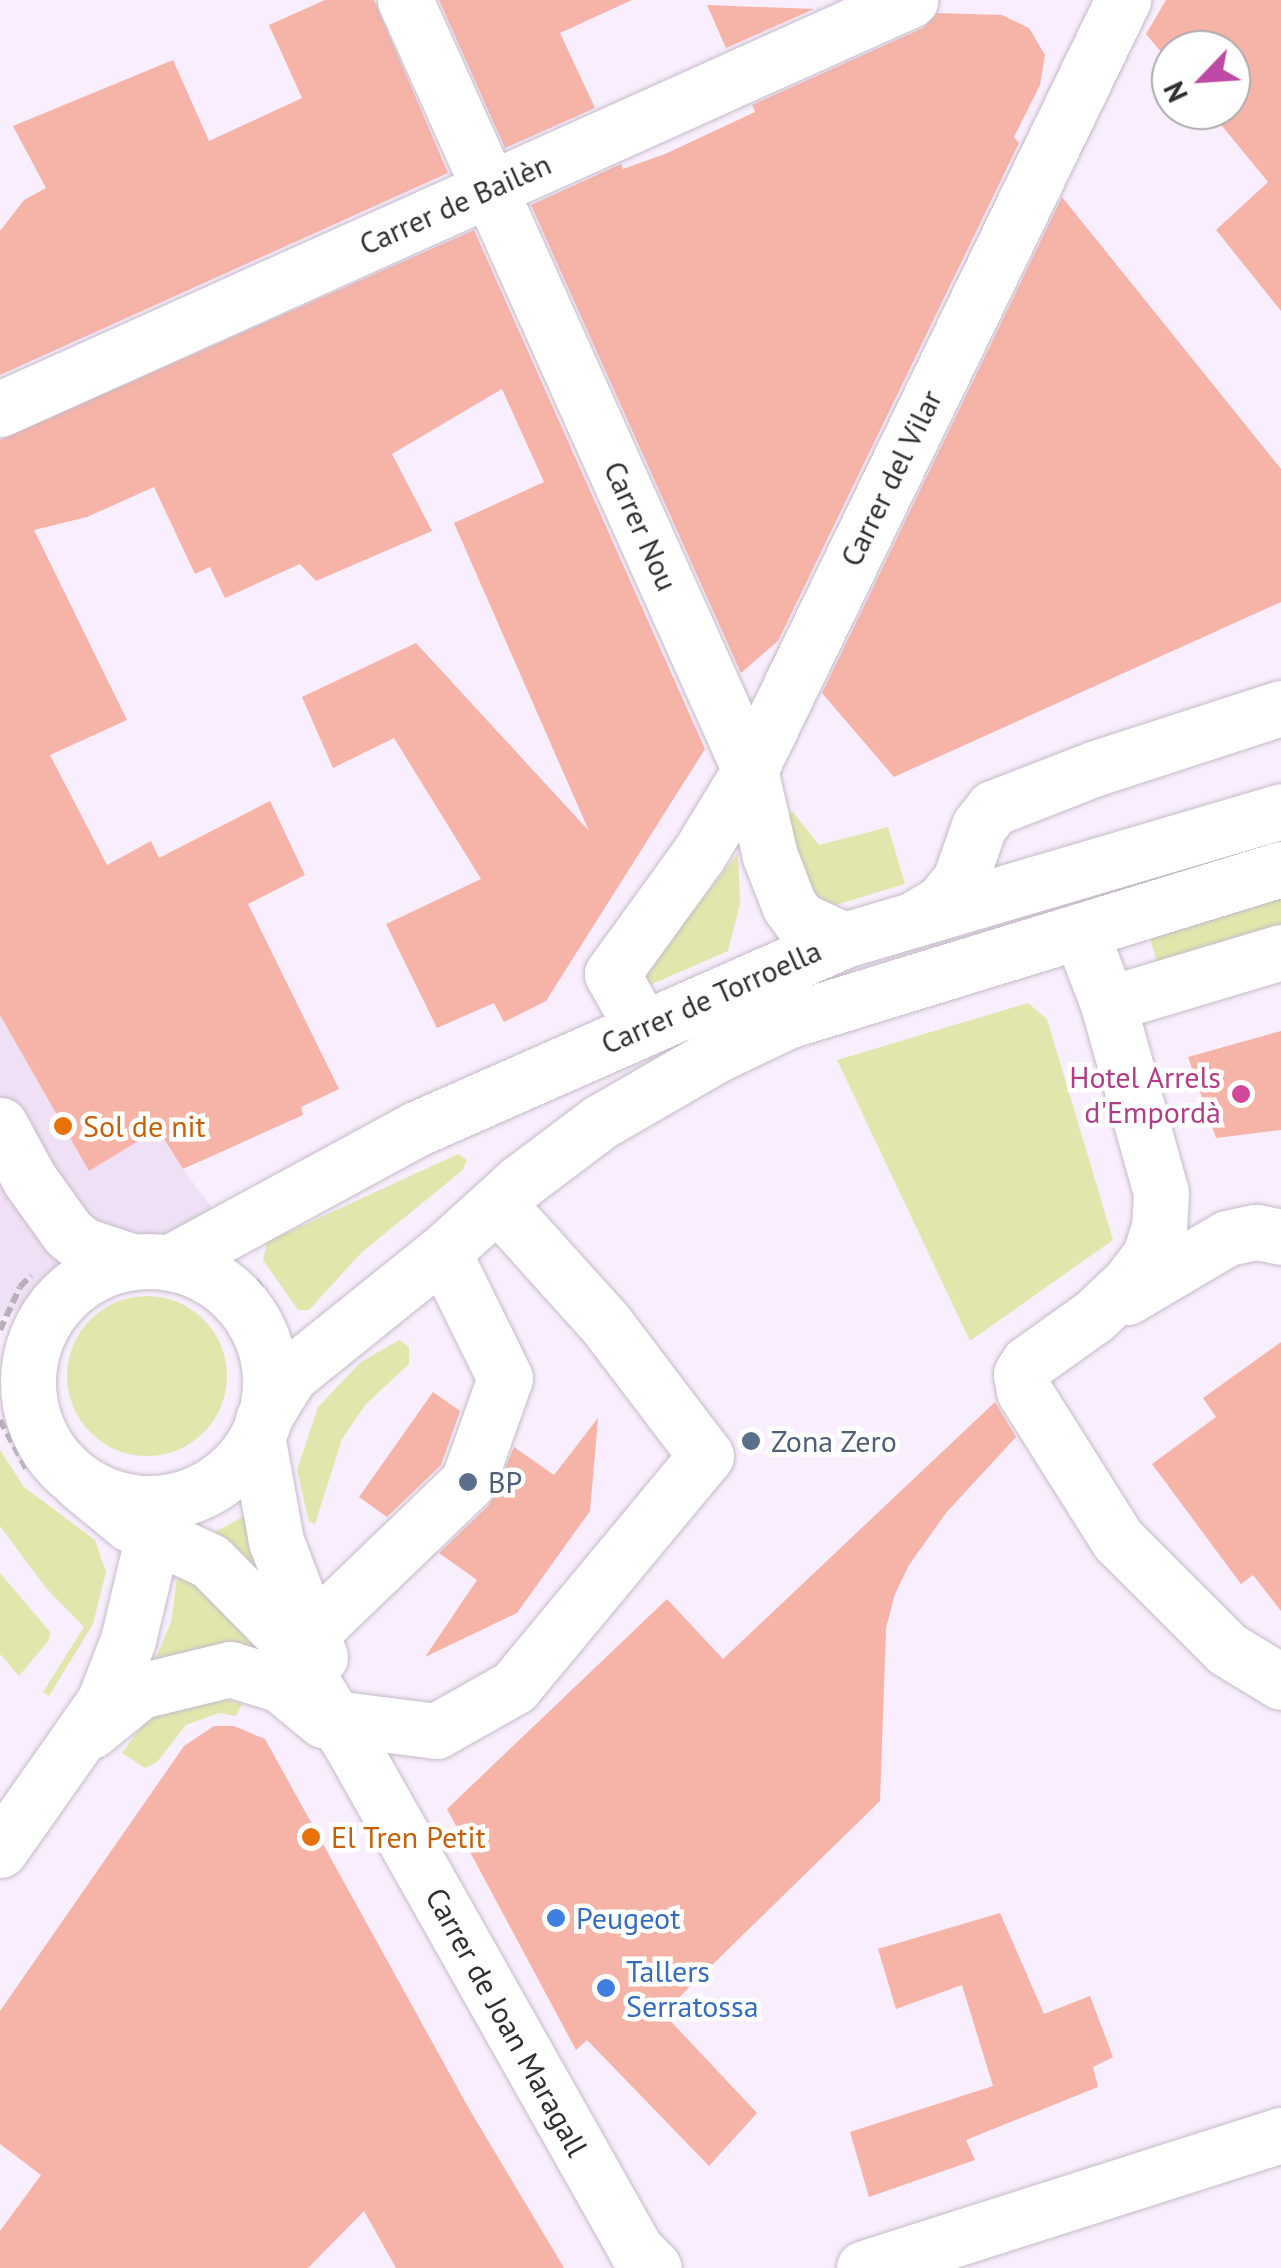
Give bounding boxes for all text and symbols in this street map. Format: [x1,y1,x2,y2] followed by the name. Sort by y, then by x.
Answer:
[1151,30,1251,130] north arrow
[1155,76,1196,108] text: N
[354,146,556,262] street label: Carrer de Bailèn
[833,384,949,572] street label: Carrer del Vilar
[597,456,685,596] street label: Carrer Nou
[595,932,827,1062] street label: Carrer de Torroella
[1068,1059,1221,1130] place label: Hotel Arrels d'Empordà
[1230,1083,1252,1105] marker: Hotel Arrels d'Empordà
[83,1108,206,1144] place label: Sol de nit
[52,1115,74,1137] marker: Sol de nit
[771,1423,898,1459] place label: Zona Zero
[740,1430,762,1452] marker: Zona Zero
[488,1464,522,1500] place label: BP
[457,1471,479,1493] marker: BP
[331,1819,487,1855] place label: El Tren Petit
[300,1826,322,1848] marker: El Tren Petit
[418,1882,596,2162] street label: Carrer de Joan Maragall
[576,1900,680,1936] place label: Peugeot
[545,1907,567,1929] marker: Peugeot
[626,1953,759,2024] place label: Tallers Serratossa
[595,1977,617,1999] marker: Tallers Serratossa

